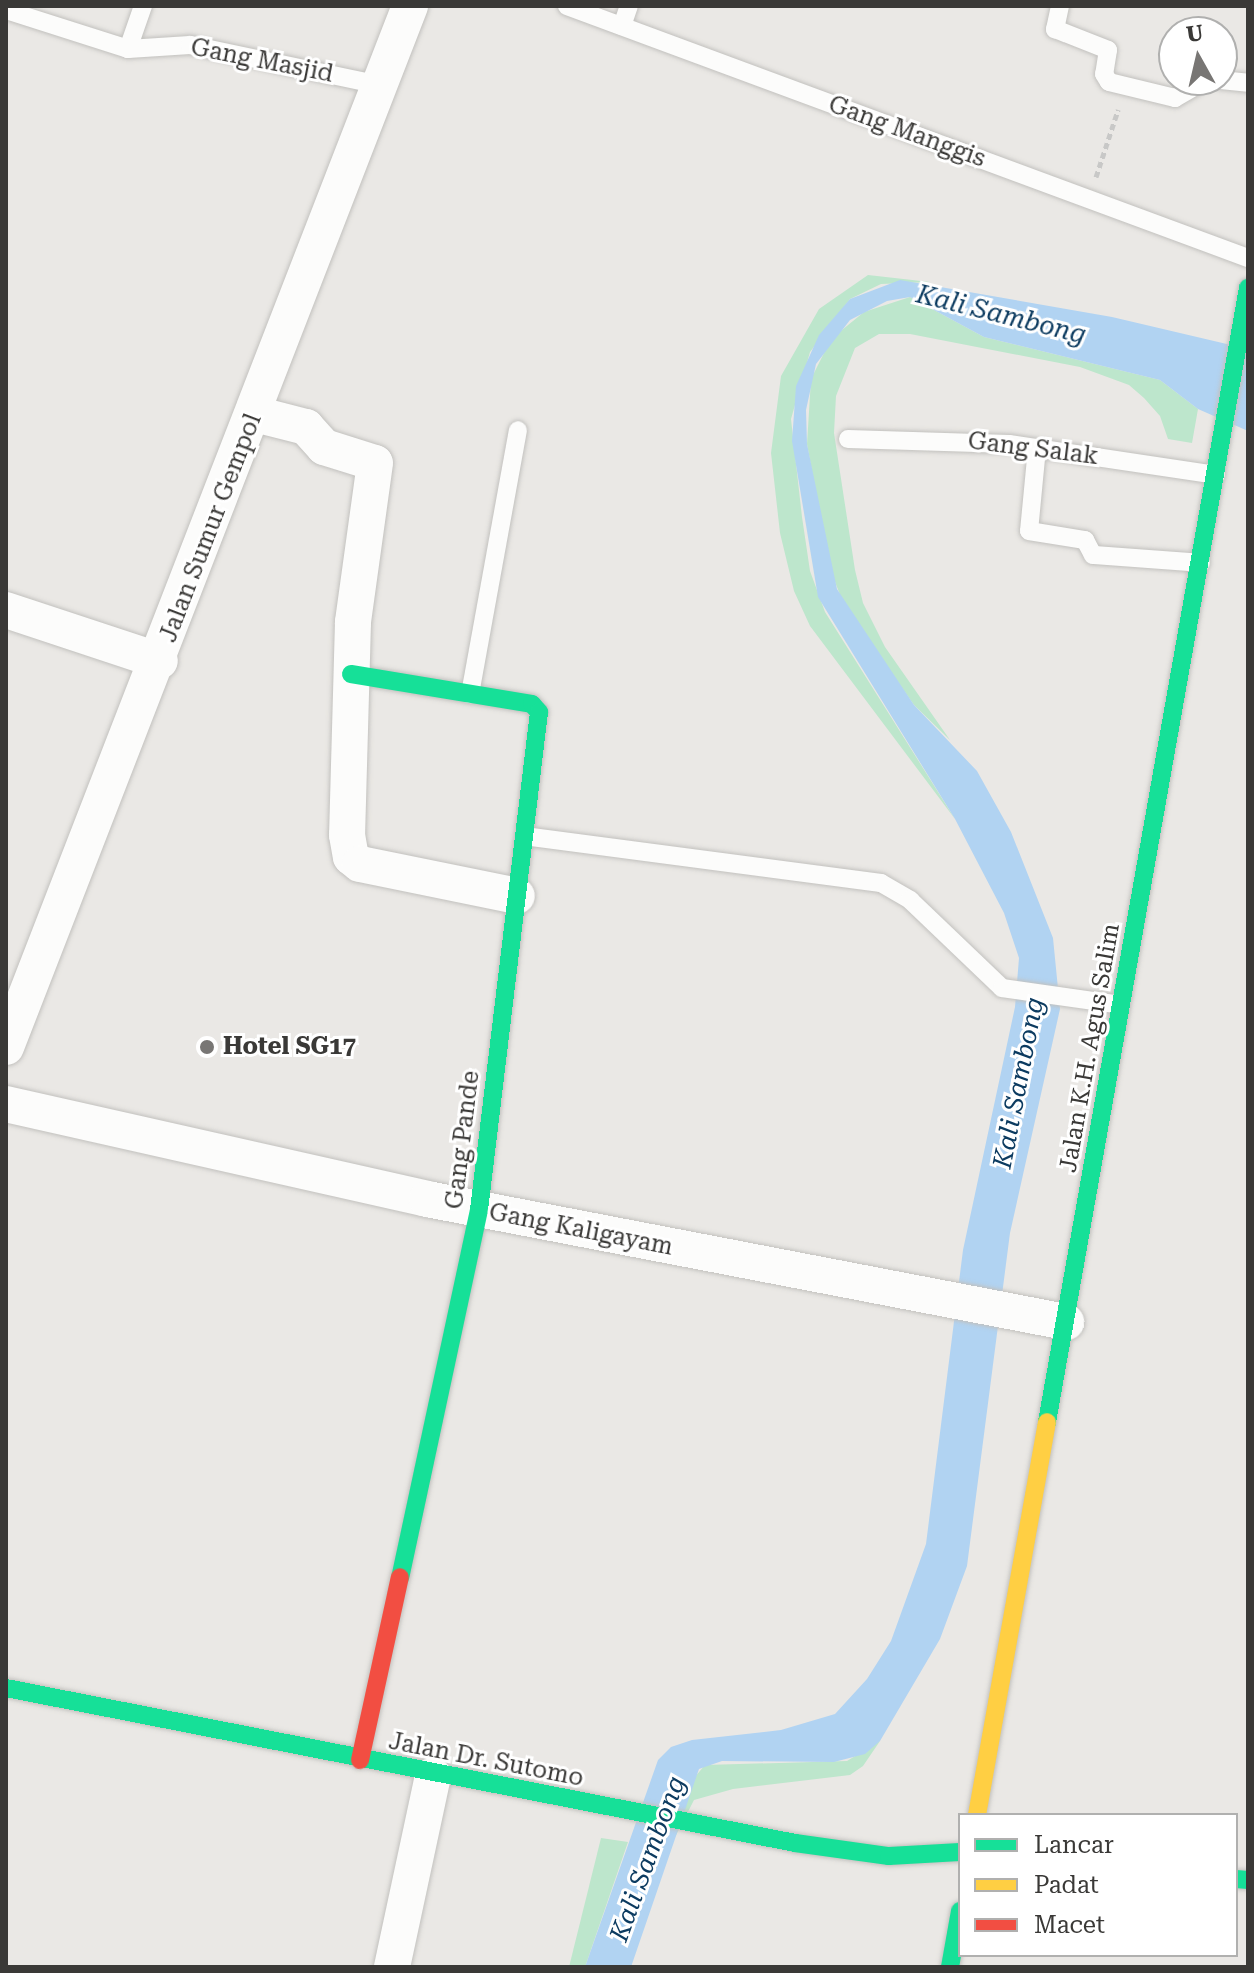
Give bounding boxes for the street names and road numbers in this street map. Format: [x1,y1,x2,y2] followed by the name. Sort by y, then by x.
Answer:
[188,33,336,89] street label: Gang Masjid
[825,90,989,174] street label: Gang Manggis
[154,410,268,646] street label: Jalan Sumur Gempol
[966,427,1100,471] street label: Gang Salak
[1054,921,1126,1175] street label: Jalan K.H. Agus Salim
[440,1069,486,1211] street label: Gang Pande
[487,1198,675,1262] street label: Gang Kaligayam
[386,1727,586,1793] street label: Jalan Dr. Sutomo

